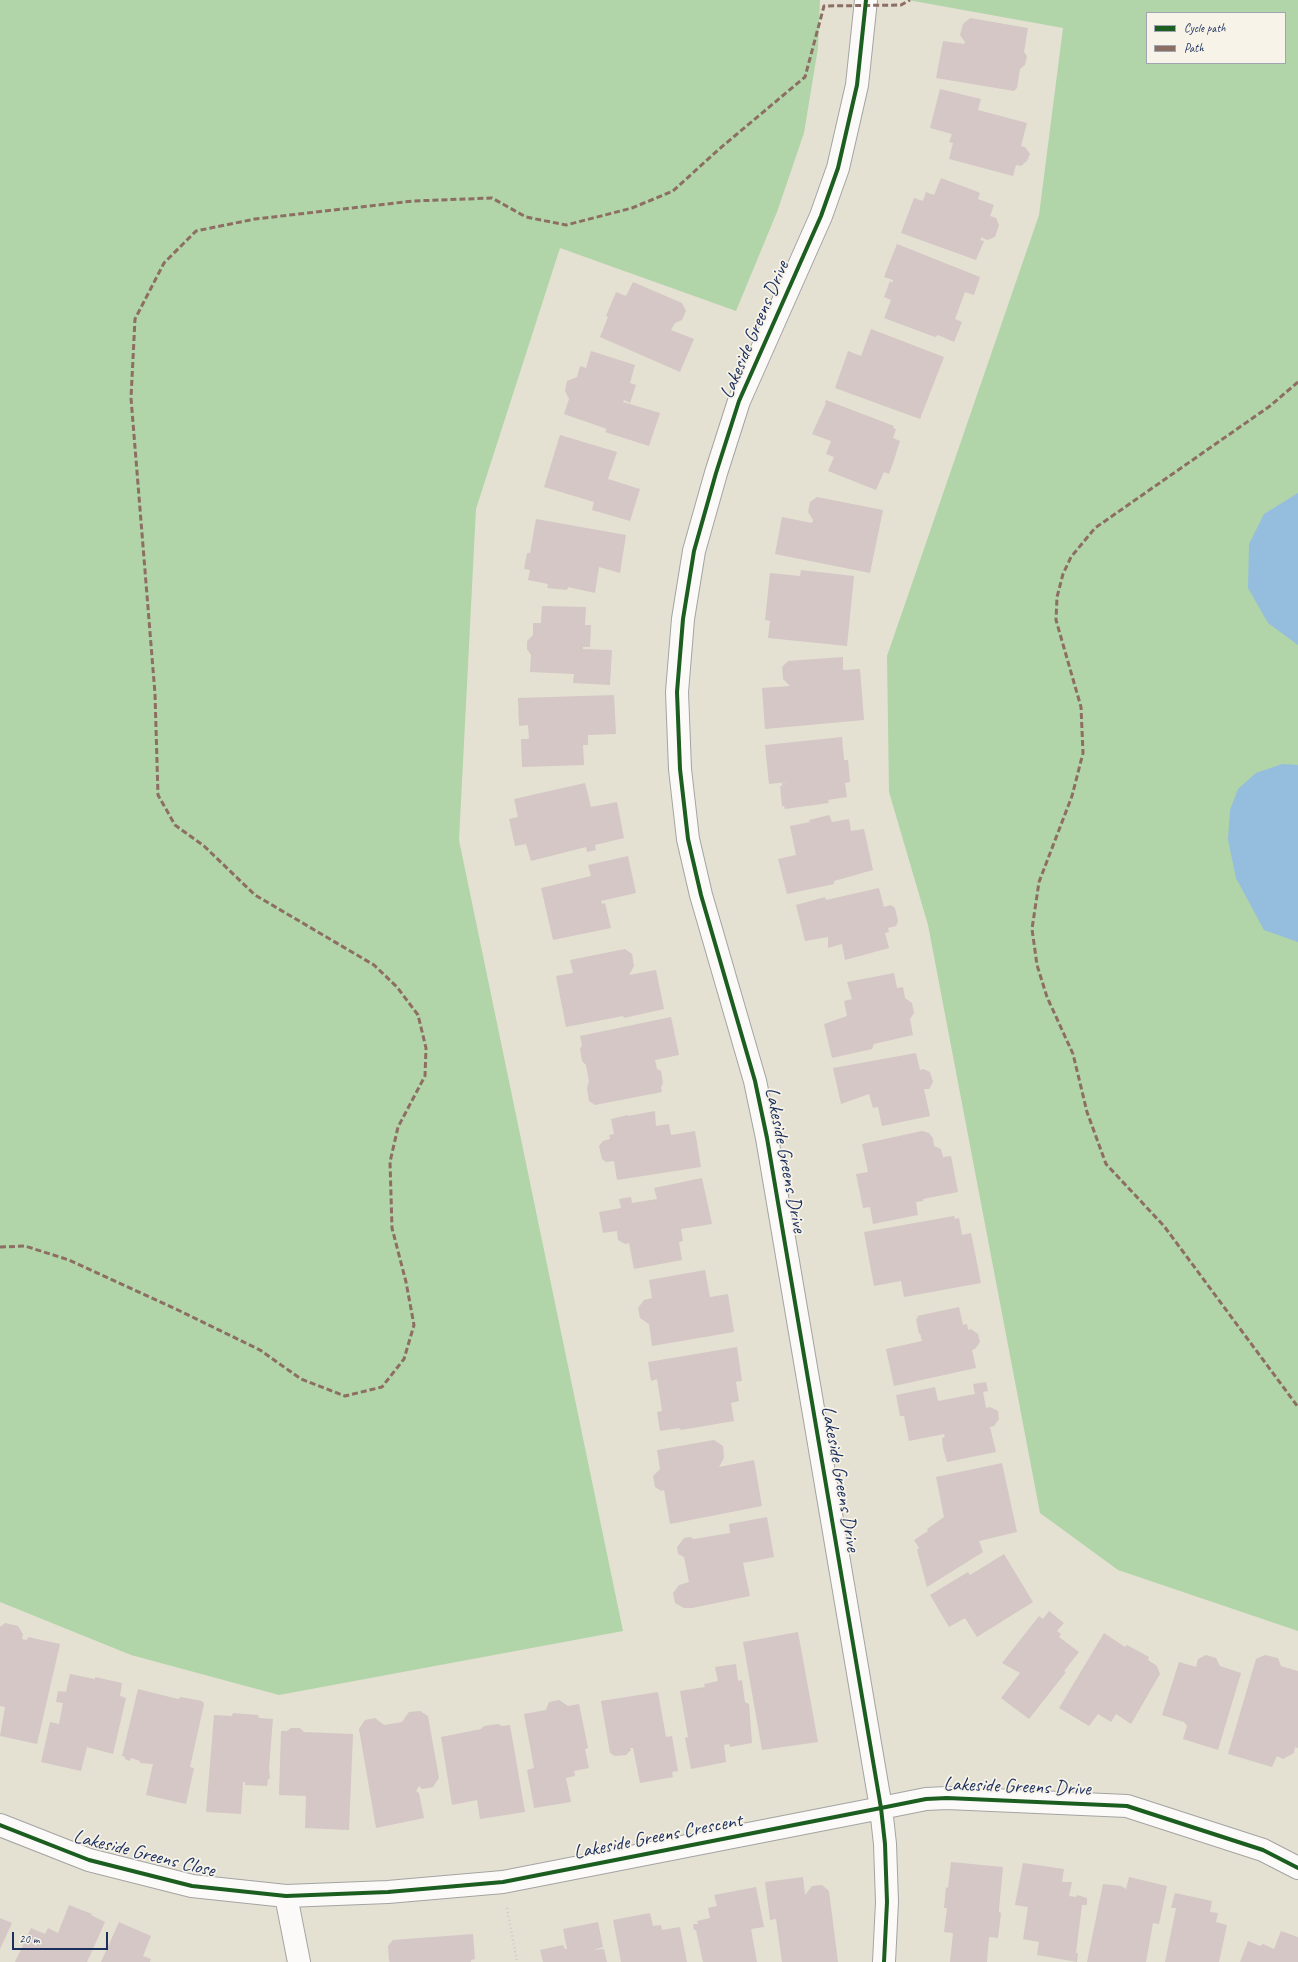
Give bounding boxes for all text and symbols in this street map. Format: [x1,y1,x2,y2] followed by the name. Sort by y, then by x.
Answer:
[1146,12,1286,64] legend
[1184,20,1226,36] text: Cycle path
[1184,40,1204,56] text: Path
[715,257,795,403] street label: Lakeside Greens Drive
[759,1085,811,1235] street label: Lakeside Greens Drive
[815,1404,865,1554] street label: Lakeside Greens Drive
[943,1772,1091,1802] street label: Lakeside Greens Drive
[572,1809,744,1865] street label: Lakeside Greens Crescent
[71,1825,217,1883] street label: Lakeside Greens Close
[14,1924,110,1950] scale bar
[19,1931,39,1947] text: 20 m

